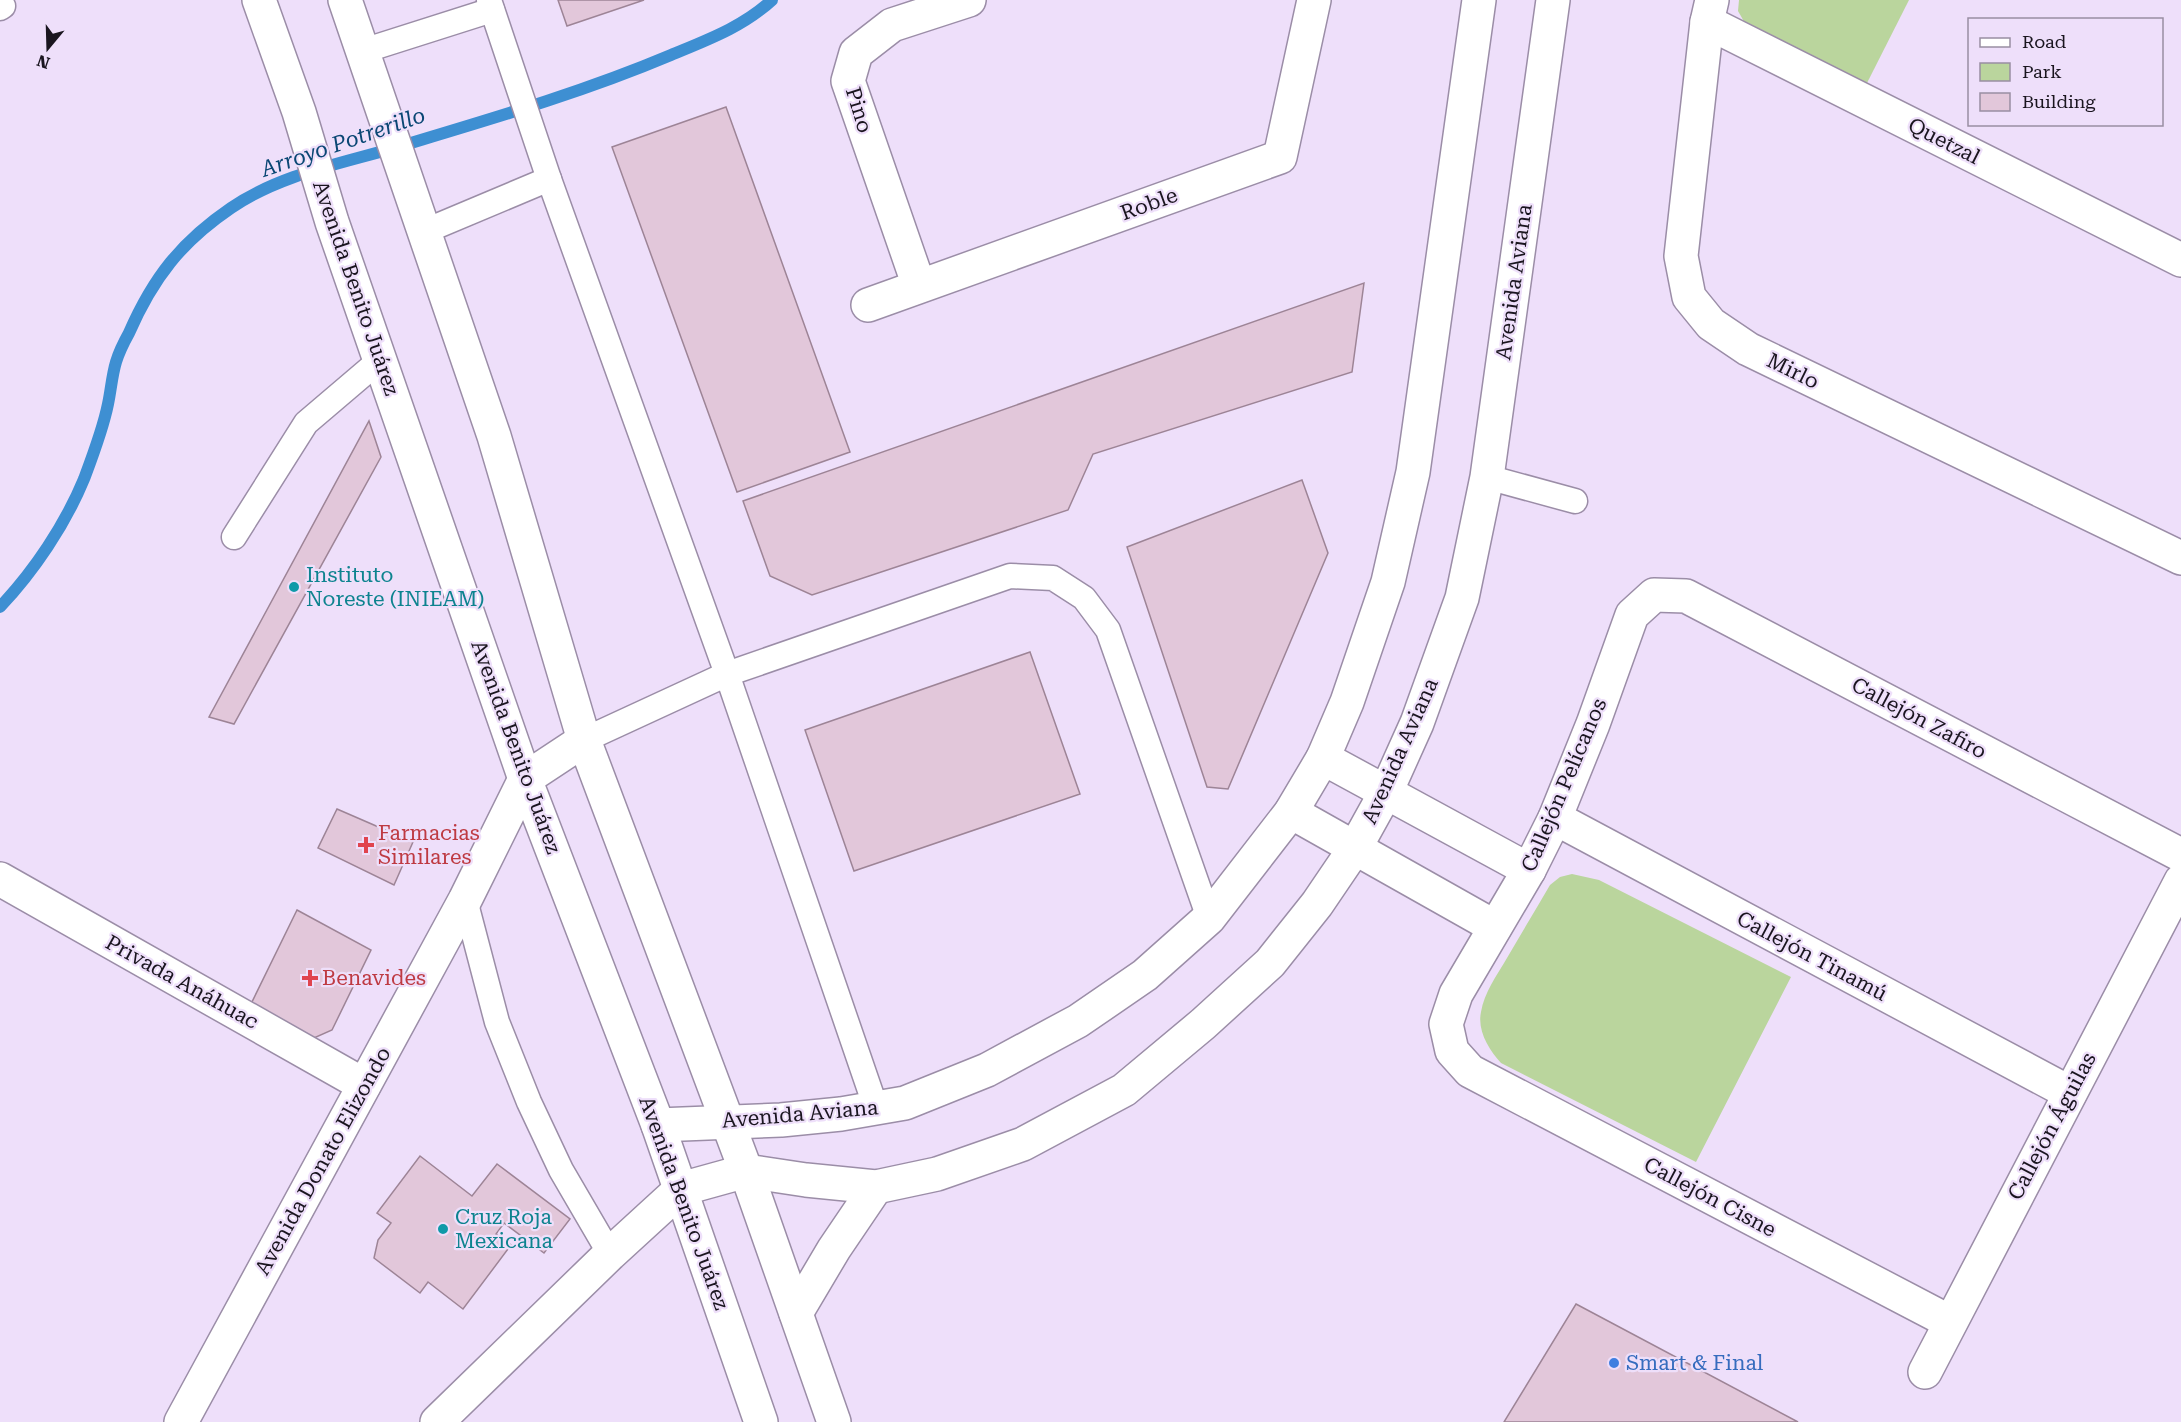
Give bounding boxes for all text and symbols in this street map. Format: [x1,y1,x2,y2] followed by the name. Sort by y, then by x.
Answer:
[18,18,78,78] north arrow
[1968,18,2163,126] legend
[2022,31,2067,52] text: Road
[34,51,52,73] text: N
[2022,61,2062,82] text: Park
[841,84,877,136] street label: Pino
[2022,91,2096,112] text: Building
[256,102,428,182] water label: Arroyo Potrerillo
[1904,113,1984,169] street label: Quetzal
[308,178,404,399] street label: Avenida Benito Juárez
[1117,183,1181,225] street label: Roble
[1491,202,1537,361] street label: Avenida Aviana
[1763,348,1823,394] street label: Mirlo
[306,563,484,611] place label: Instituto Noreste (INIEAM)
[287,580,301,594] marker: Instituto Noreste (INIEAM)
[466,637,566,857] street label: Avenida Benito Juárez
[1848,672,1990,764] street label: Callejón Zafiro
[1357,674,1443,828] street label: Avenida Aviana
[1517,695,1611,875] street label: Callejón Pelícanos
[378,821,480,869] place label: Farmacias Similares
[359,838,373,852] marker: Farmacias Similares
[1733,906,1891,1006] street label: Callejón Tinamú
[101,930,263,1034] street label: Privada Anáhuac
[322,966,426,990] place label: Benavides
[303,971,317,985] marker: Benavides
[250,1043,396,1279] street label: Avenida Donato Elizondo
[2002,1048,2101,1204] street label: Callejón Águilas
[634,1093,734,1313] street label: Avenida Benito Juárez
[721,1095,880,1133] street label: Avenida Aviana
[1640,1152,1780,1242] street label: Callejón Cisne
[455,1205,554,1253] place label: Cruz Roja Mexicana
[436,1222,450,1236] marker: Cruz Roja Mexicana
[1626,1351,1764,1375] place label: Smart & Final
[1607,1356,1621,1370] marker: Smart & Final

